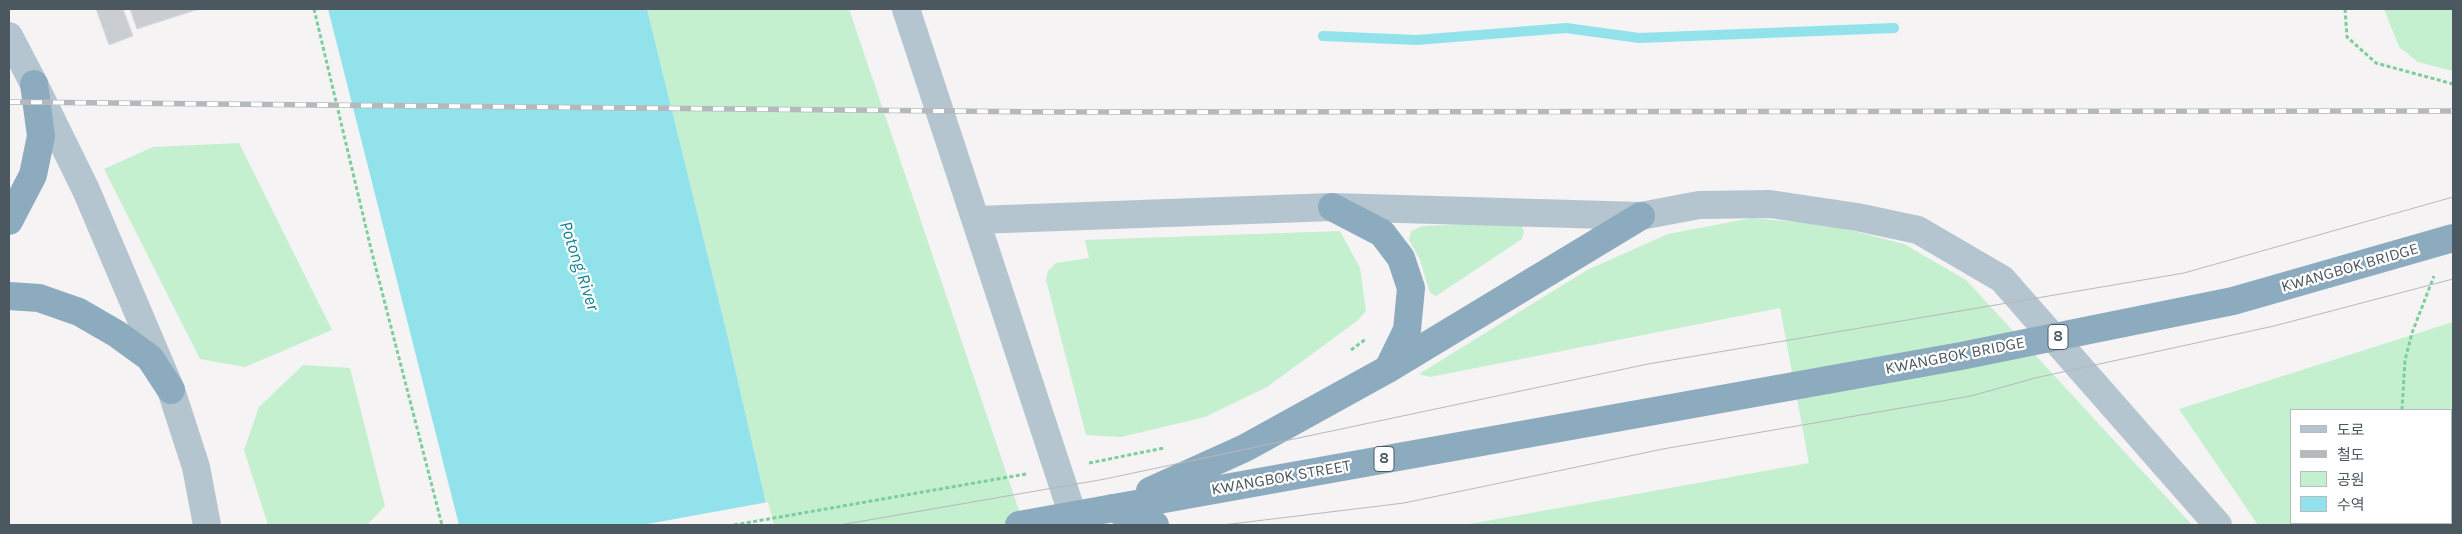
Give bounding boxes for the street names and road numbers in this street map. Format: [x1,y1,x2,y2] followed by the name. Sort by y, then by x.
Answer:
[2279,239,2421,297] street label: KWANGBOK BRIDGE
[2048,324,2068,350] road number: 8
[1884,333,2026,379] street label: KWANGBOK BRIDGE
[1374,446,1394,472] road number: 8
[1210,456,1352,500] street label: KWANGBOK STREET

